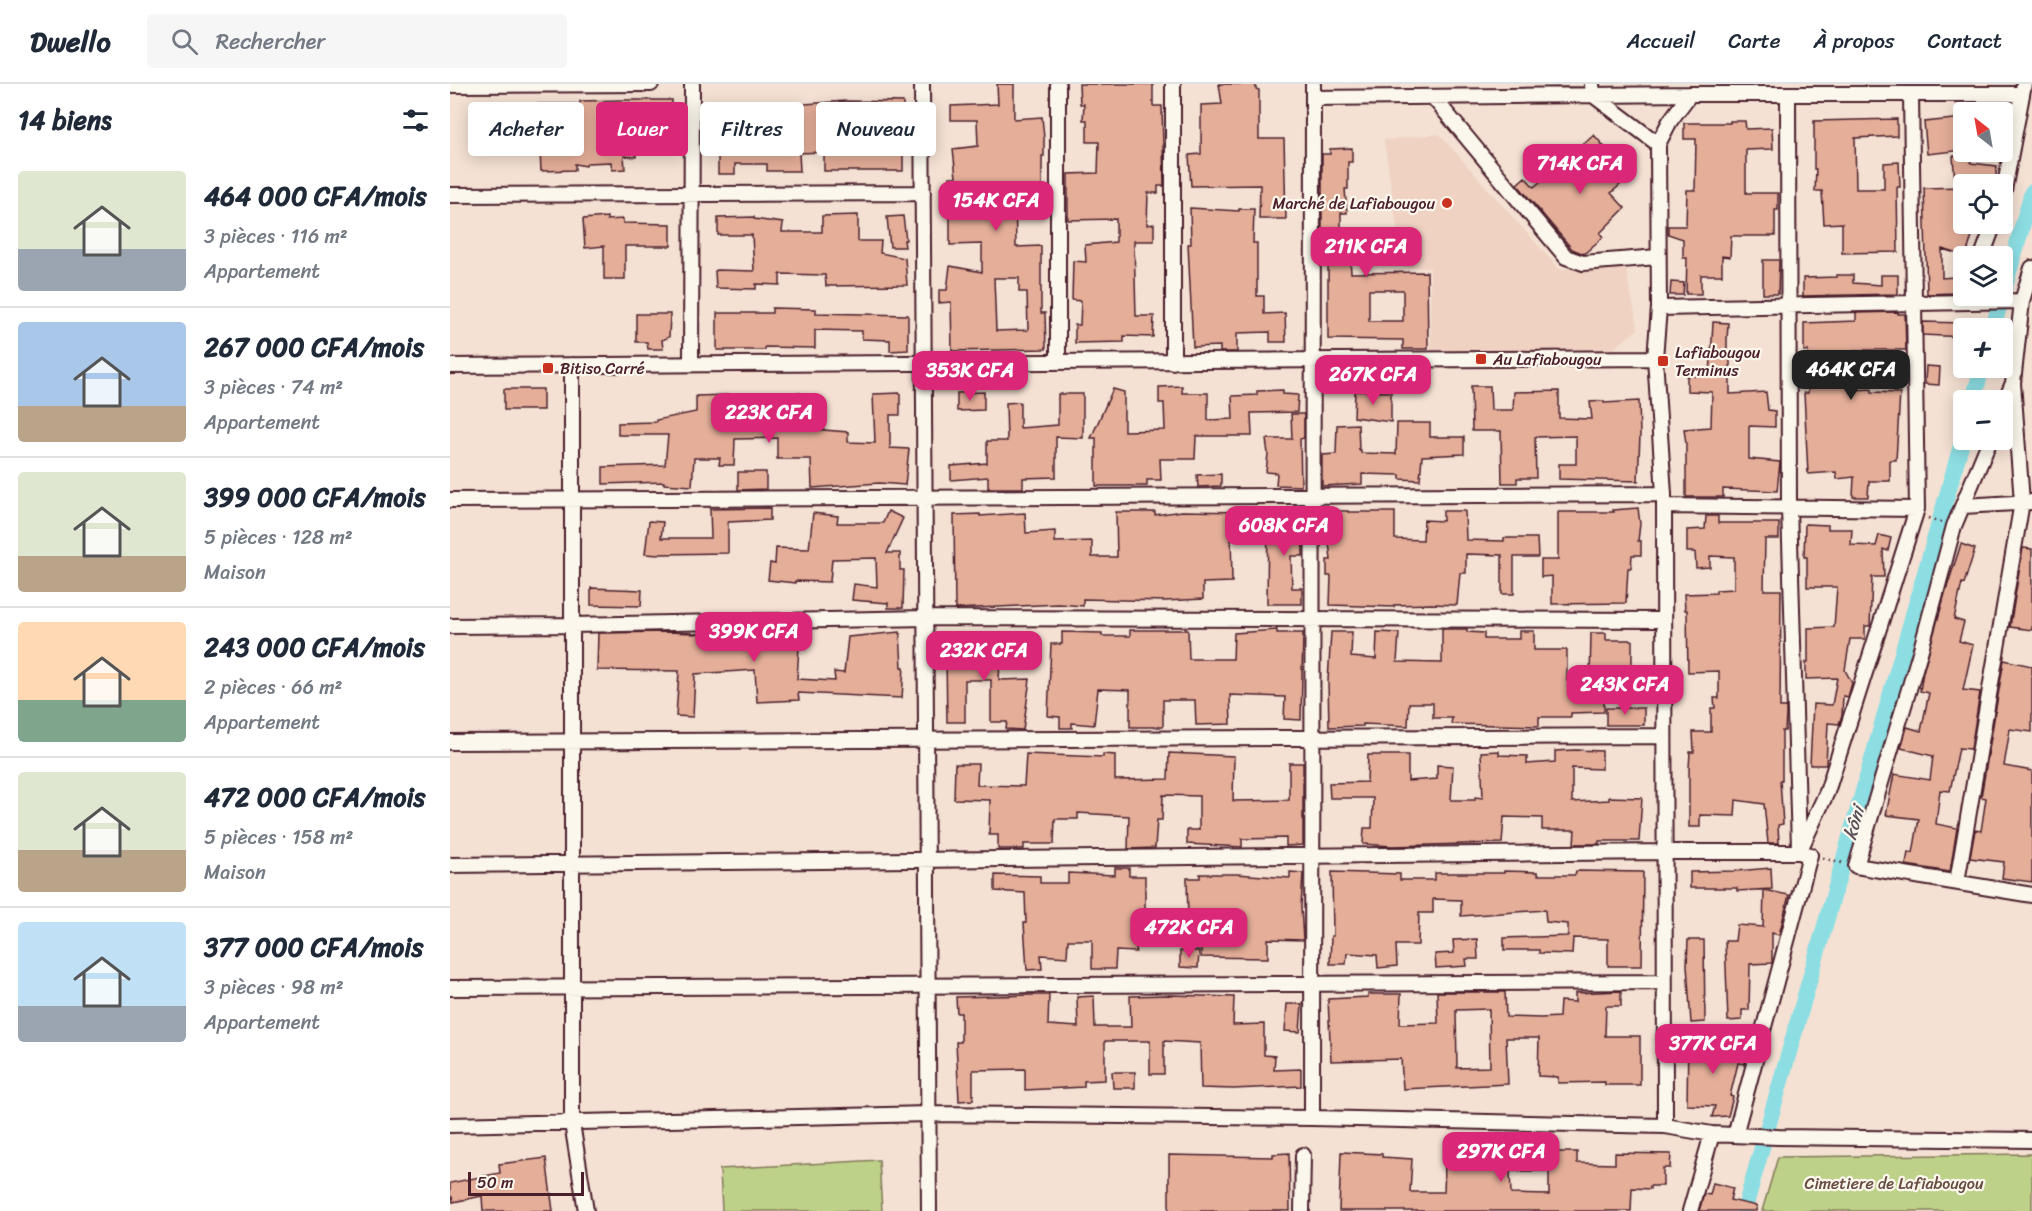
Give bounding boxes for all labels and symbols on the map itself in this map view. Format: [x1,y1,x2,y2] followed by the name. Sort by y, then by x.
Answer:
[1953,102,2013,162] north arrow
[1518,144,1642,195] pin: 714K CFA
[934,181,1058,232] pin: 154K CFA
[1272,189,1435,218] place label: Marché de Lafiabougou
[1440,196,1454,210] marker: Marché de Lafiabougou
[1304,227,1428,278] pin: 211K CFA
[1675,338,1761,385] place label: Lafiabougou Terminus
[1492,345,1602,374] place label: Au Lafiabougou
[1789,350,1913,401] pin: 464K CFA
[908,351,1032,402] pin: 353K CFA
[1474,352,1488,366] marker: Au Lafiabougou
[560,354,645,383] place label: Bitiso Carré
[1656,354,1670,368] marker: Lafiabougou Terminus
[1311,355,1435,406] pin: 267K CFA
[541,361,555,375] marker: Bitiso Carré
[707,393,831,444] pin: 223K CFA
[1222,506,1346,557] pin: 608K CFA
[692,612,816,663] pin: 399K CFA
[922,631,1046,682] pin: 232K CFA
[1563,665,1687,716] pin: 243K CFA
[1834,799,1875,844] water label: kôni
[1127,908,1251,959] pin: 472K CFA
[1651,1024,1775,1075] pin: 377K CFA
[1439,1132,1563,1183] pin: 297K CFA
[468,1169,584,1196] scale bar
[1804,1169,1984,1198] park label: Cimetiere de Lafiabougou

